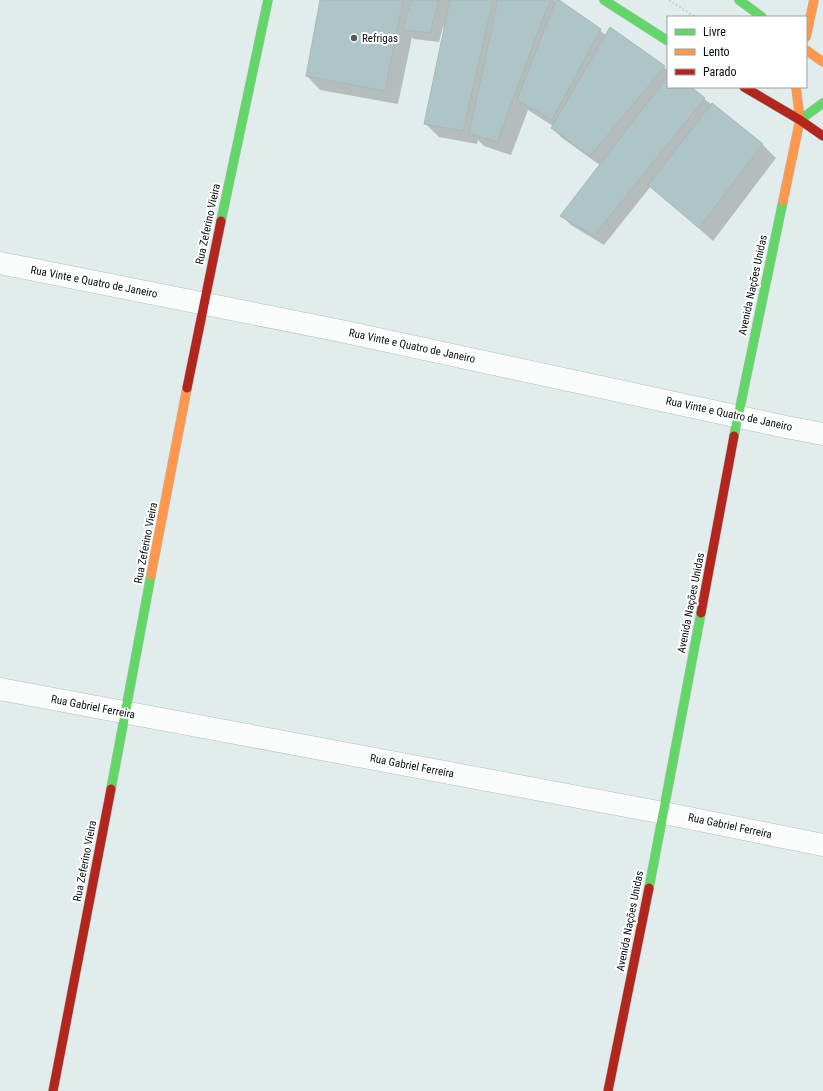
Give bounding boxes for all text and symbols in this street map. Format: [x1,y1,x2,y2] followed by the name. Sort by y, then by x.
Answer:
[667,16,807,88] legend
[703,25,726,39] text: Livre
[362,32,398,45] place label: Refrigas
[349,33,359,43] marker: Refrigas
[703,45,730,59] text: Lento
[703,65,736,79] text: Parado
[193,182,223,266] street label: Rua Zeferino Vieira
[736,234,770,336] street label: Avenida Nações Unidas
[30,263,159,301] street label: Rua Vinte e Quatro de Janeiro
[348,326,477,366] street label: Rua Vinte e Quatro de Janeiro
[665,394,794,434] street label: Rua Vinte e Quatro de Janeiro
[132,501,160,585] street label: Rua Zeferino Vieira
[675,552,707,654] street label: Avenida Nações Unidas
[50,692,136,722] street label: Rua Gabriel Ferreira
[369,751,455,781] street label: Rua Gabriel Ferreira
[687,811,773,841] street label: Rua Gabriel Ferreira
[71,819,99,903] street label: Rua Zeferino Vieira
[614,870,646,972] street label: Avenida Nações Unidas

